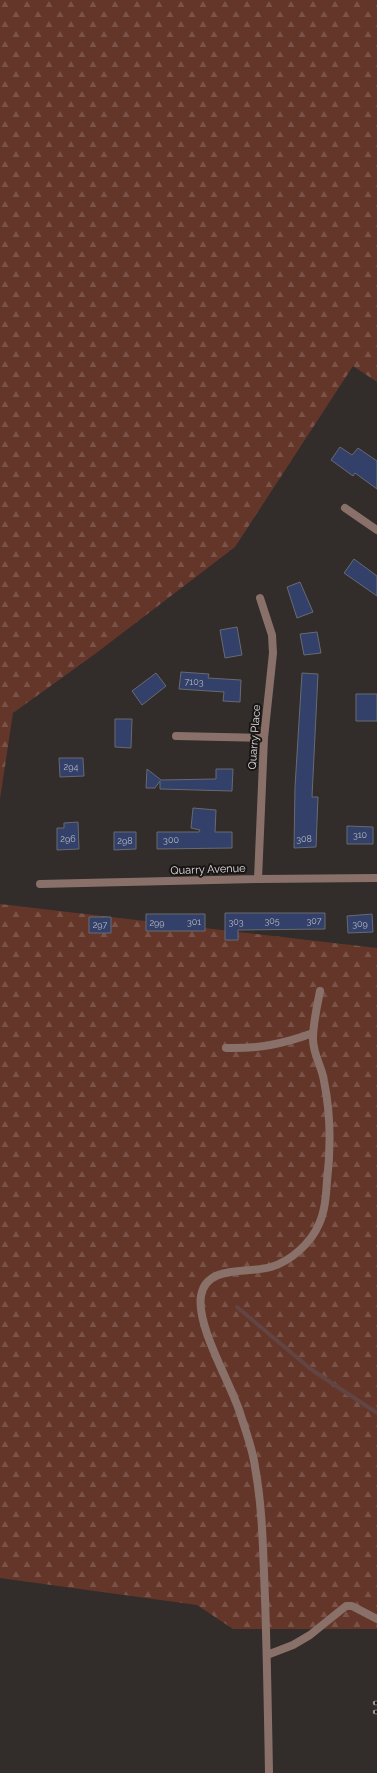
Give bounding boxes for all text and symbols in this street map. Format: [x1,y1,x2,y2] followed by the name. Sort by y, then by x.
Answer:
[185,677,204,687] house number: 7103
[246,704,263,770] street label: Quarry Place
[64,762,79,772] house number: 294
[353,830,368,840] house number: 310
[60,834,76,844] house number: 296
[296,834,312,844] house number: 308
[163,835,179,845] house number: 300
[117,836,133,846] house number: 298
[170,862,246,877] street label: Quarry Avenue
[264,916,280,926] house number: 305
[306,916,322,926] house number: 307
[187,917,201,927] house number: 301
[228,917,244,927] house number: 303
[149,918,165,928] house number: 299
[352,919,368,929] house number: 309
[93,920,108,930] house number: 297

